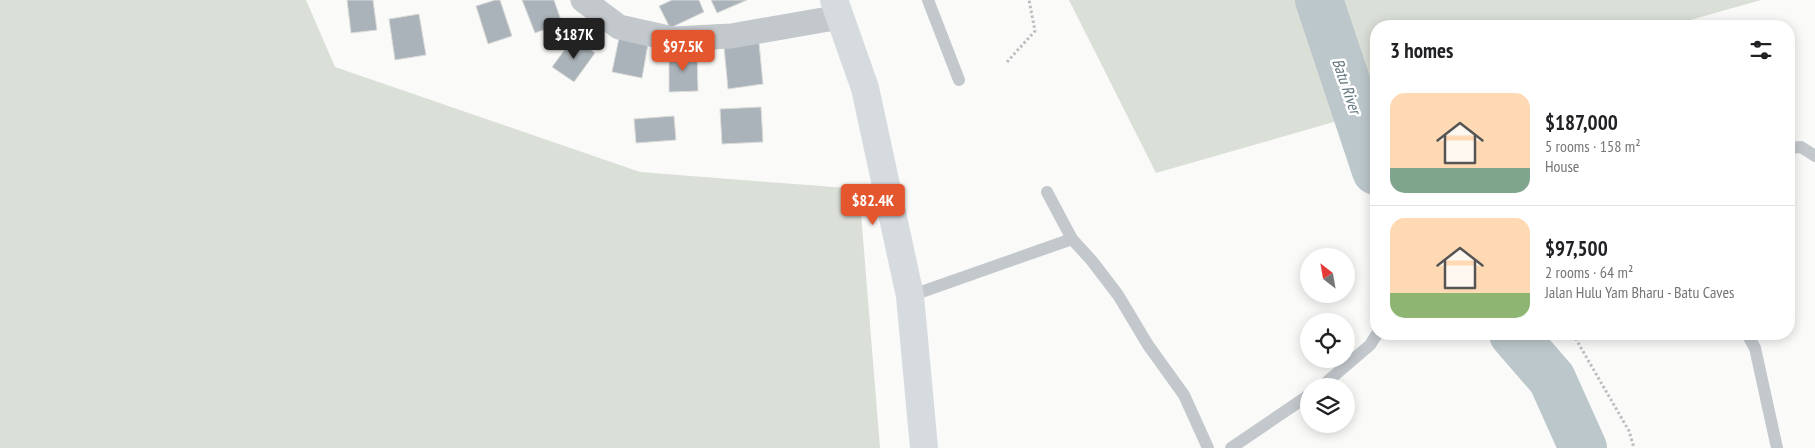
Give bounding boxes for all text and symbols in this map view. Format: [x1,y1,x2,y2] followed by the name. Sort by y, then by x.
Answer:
[539,18,609,60] pin: $187K
[555,24,593,44] text: $187K
[642,30,724,72] pin: $97.5K
[663,36,703,56] text: $97.5K
[1747,36,1775,64] icon: filters
[1390,37,1453,64] text: 3 homes
[1328,56,1367,119] water label: Batu River
[1545,109,1618,136] text: $187,000
[1430,113,1490,173] icon: home
[1545,136,1641,156] text: 5 rooms · 158 m²
[1545,156,1579,176] text: House
[832,184,914,226] pin: $82.4K
[852,190,894,210] text: $82.4K
[1545,235,1608,262] text: $97,500
[1430,238,1490,298] icon: home
[1300,248,1355,302] north arrow
[1300,248,1355,433] map controls
[1545,262,1633,282] text: 2 rooms · 64 m²
[1545,282,1735,302] text: Jalan Hulu Yam Bharu - Batu Caves
[1300,313,1355,368] button: locate
[1300,378,1355,433] button: layers

